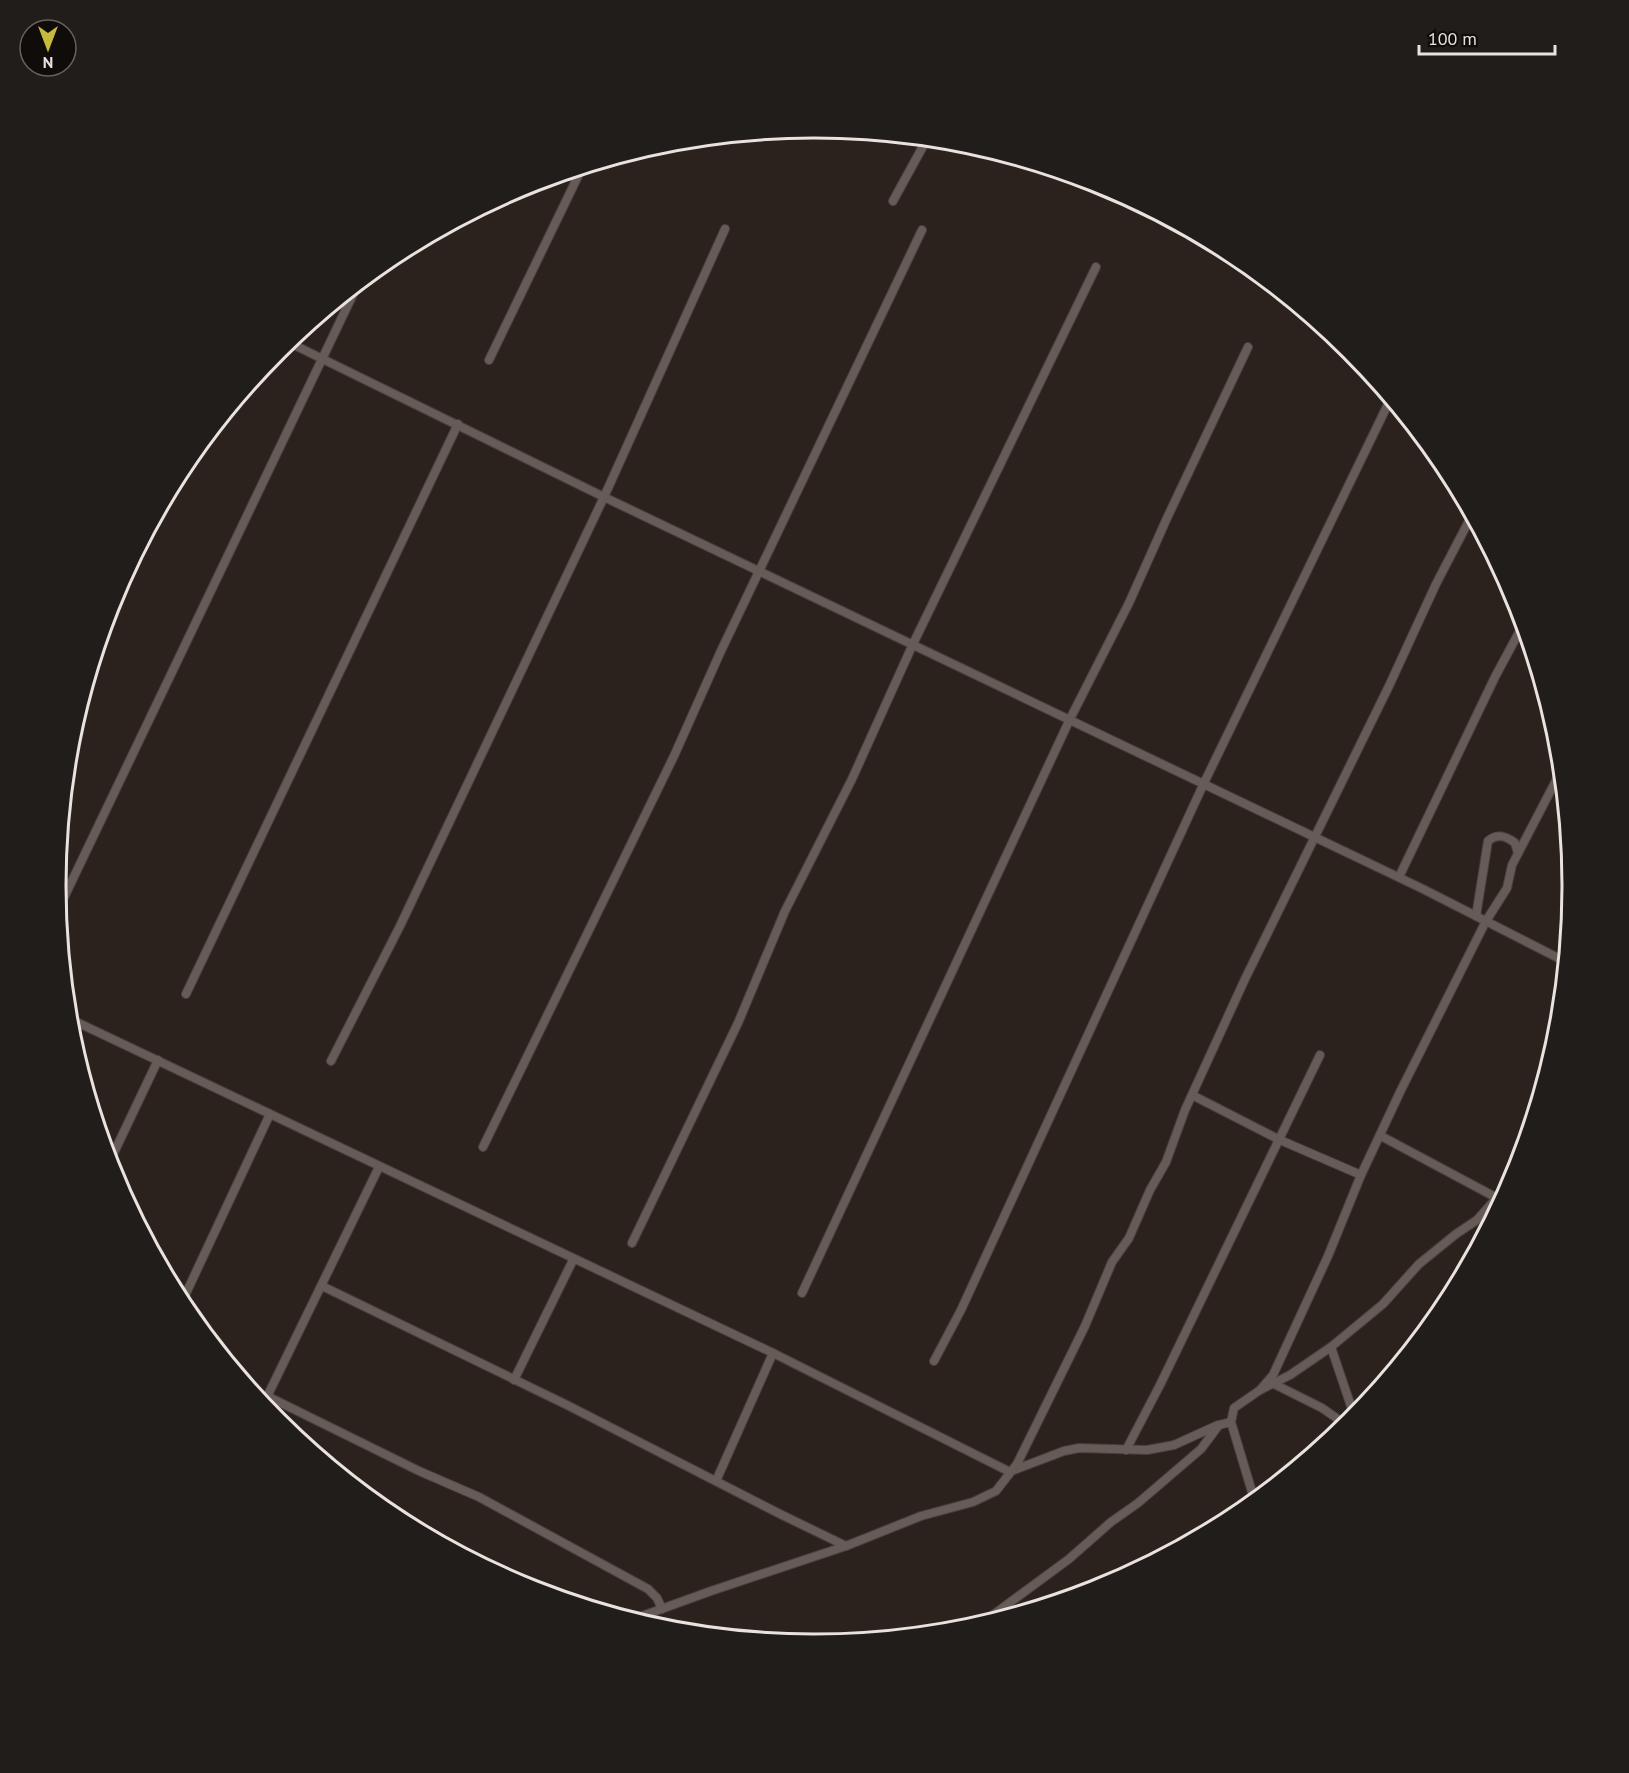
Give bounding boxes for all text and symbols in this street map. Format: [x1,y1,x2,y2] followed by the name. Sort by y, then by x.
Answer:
[18,18,78,78] north arrow
[1419,18,1556,56] scale bar
[1428,27,1477,50] text: 100 m
[43,53,53,73] text: N

